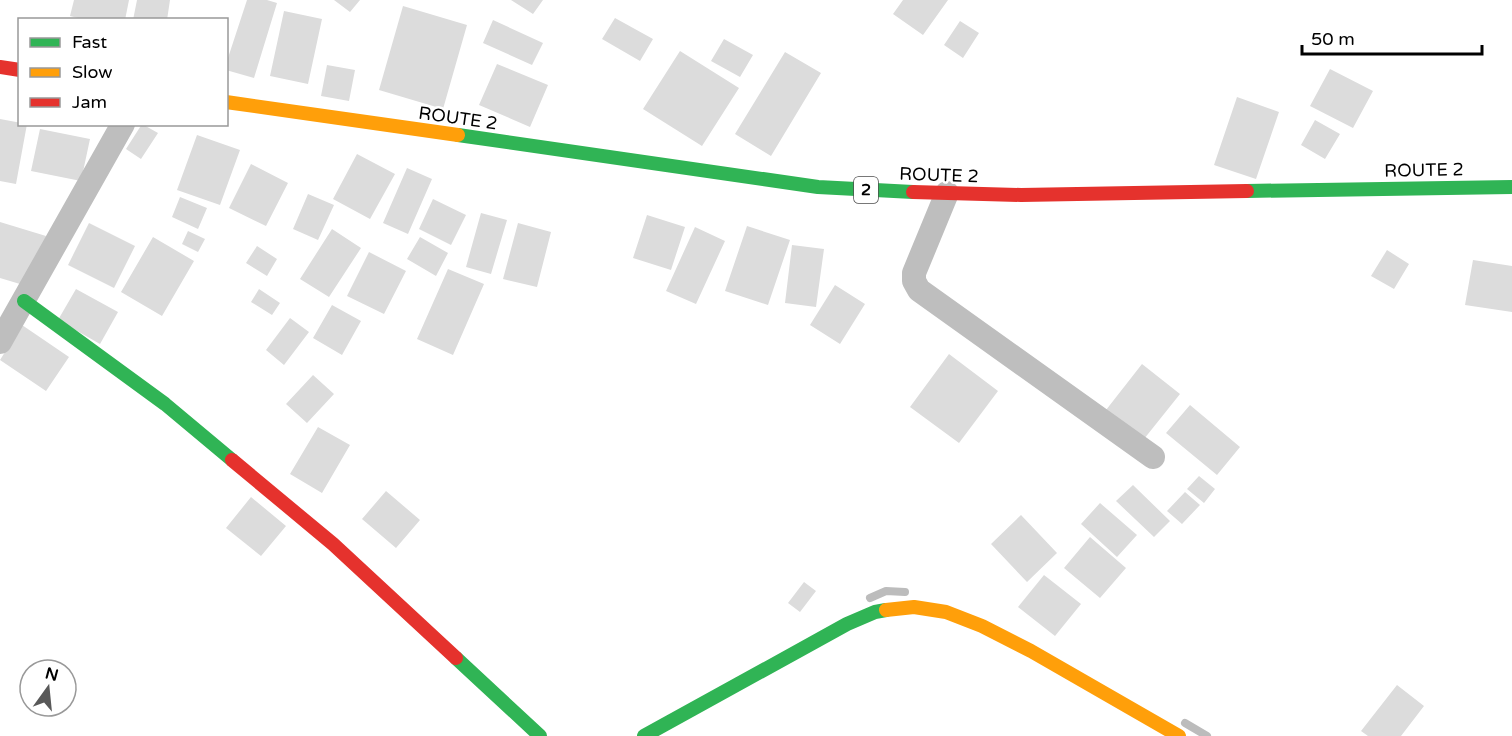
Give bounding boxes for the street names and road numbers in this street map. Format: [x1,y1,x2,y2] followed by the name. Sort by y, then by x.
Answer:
[417,102,499,134] street label: ROUTE 2
[1384,158,1464,182] street label: ROUTE 2
[899,163,979,187] street label: ROUTE 2
[854,177,878,203] road number: 2

